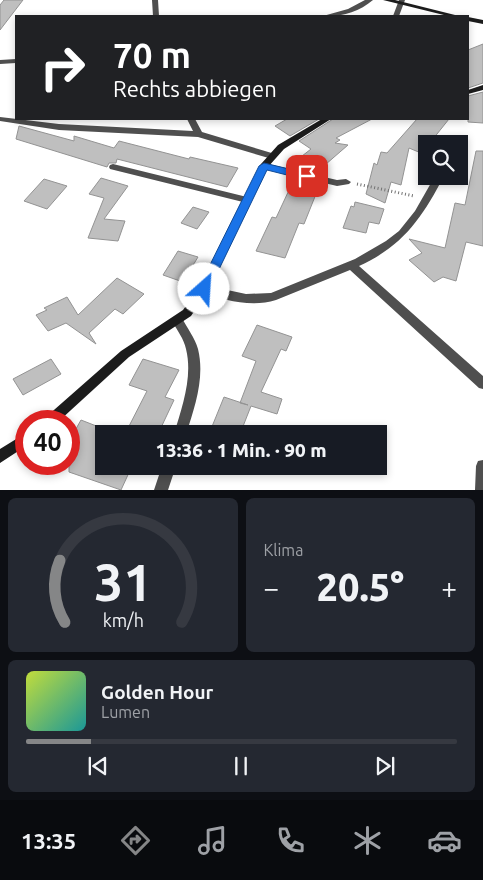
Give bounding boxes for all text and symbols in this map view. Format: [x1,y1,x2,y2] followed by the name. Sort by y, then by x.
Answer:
[30,35,95,100] icon: right
[113,35,191,75] text: 70 m
[113,76,277,101] text: Rechts abbiegen
[418,135,468,185] map controls
[418,135,468,185] button: search
[286,155,328,197] pin
[293,162,321,190] icon: arrive
[177,262,229,314] position arrow
[15,410,80,475] speed limit sign: 40
[155,439,327,461] text: 13:36 · 1 Min. · 90 m
[264,541,303,559] text: Klima
[93,553,152,611] text: 31
[317,566,404,608] text: 20.5°
[264,572,279,603] text: −
[441,572,457,603] text: +
[102,610,143,630] text: km/h
[101,681,213,703] text: Golden Hour
[101,703,150,721] text: Lumen
[84,752,112,780] icon: previous
[227,752,255,780] icon: pause
[371,752,399,780] icon: next
[118,823,153,858] icon: directions
[195,823,230,858] icon: music
[273,823,308,858] icon: phone
[350,823,385,858] icon: climate
[427,823,462,858] icon: car
[21,828,76,853] text: 13:35

